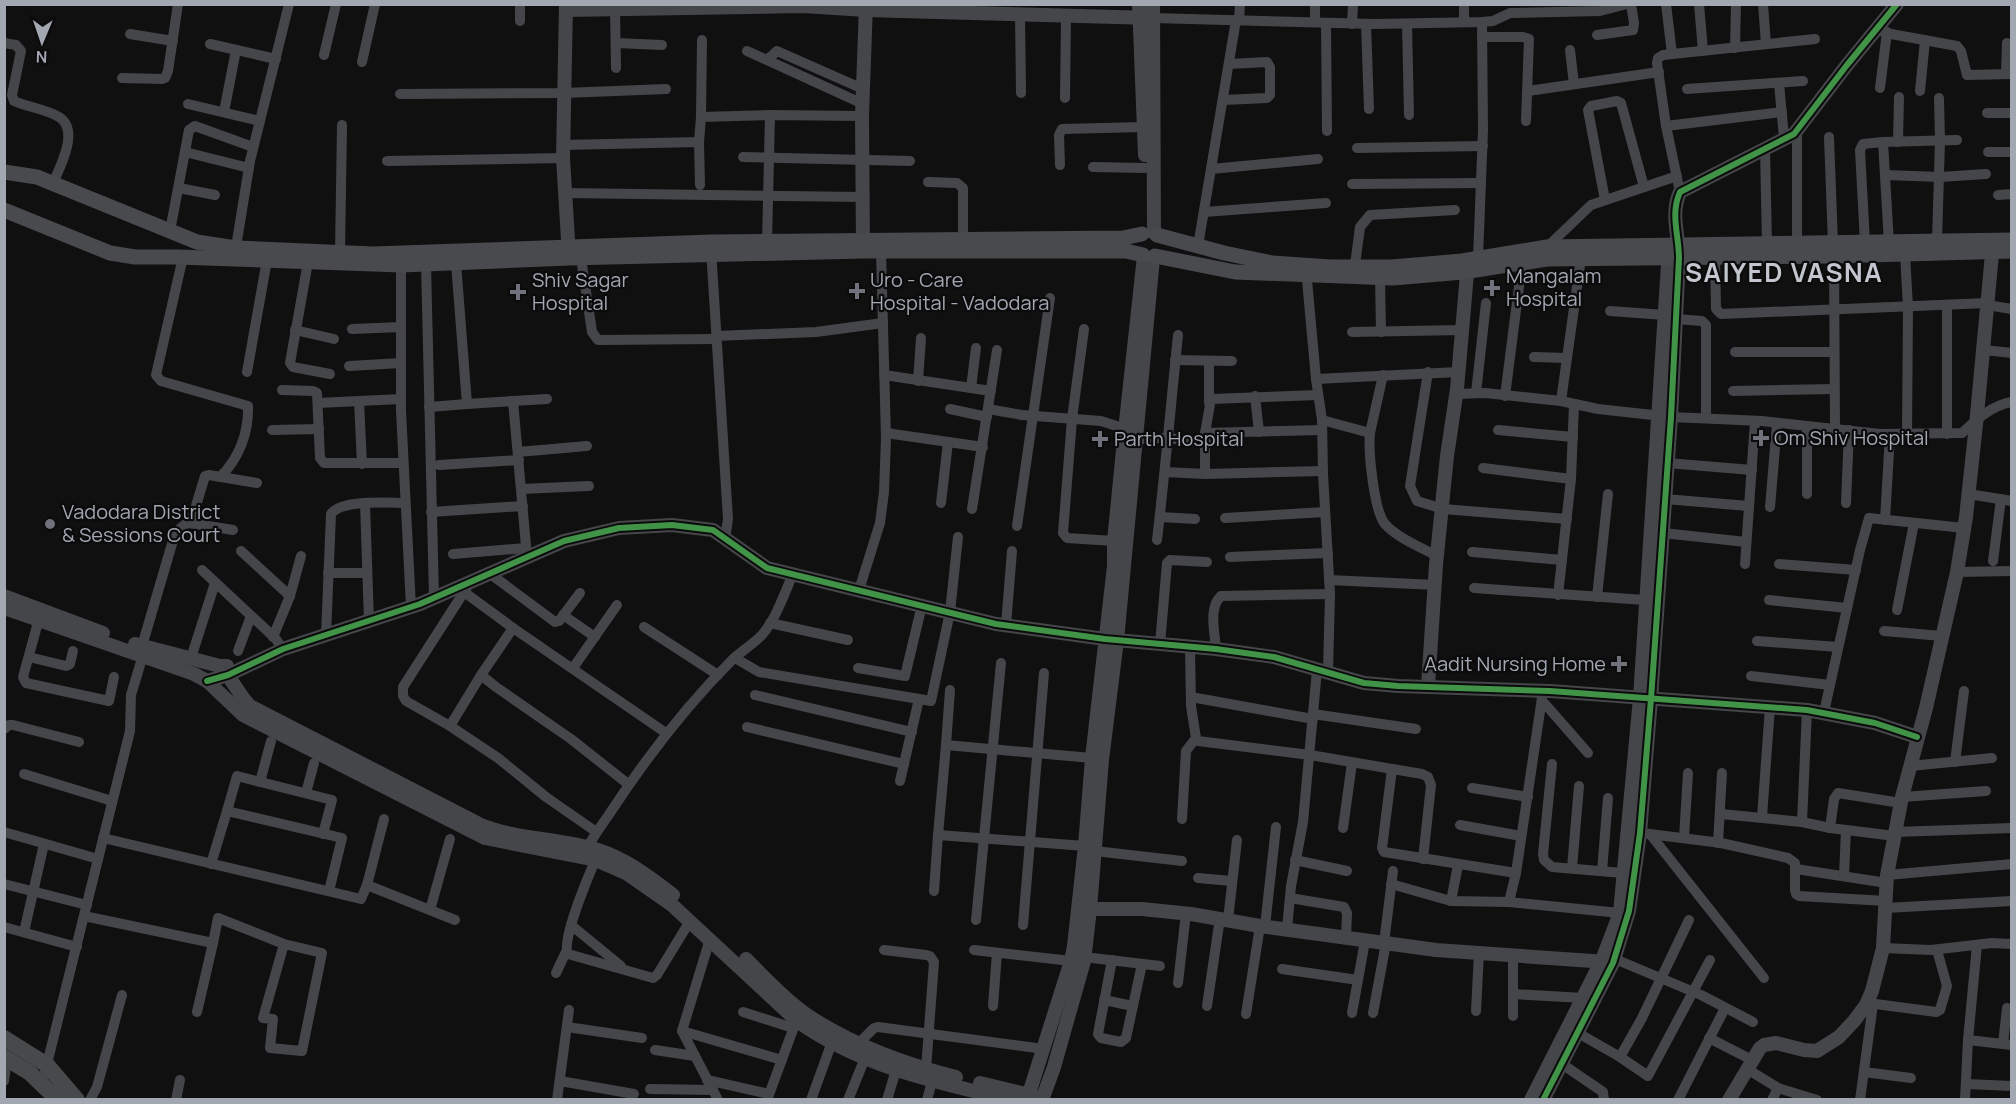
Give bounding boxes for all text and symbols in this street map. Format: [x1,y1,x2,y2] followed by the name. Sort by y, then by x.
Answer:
[12,12,72,72] north arrow
[35,46,48,68] text: N
[1685,254,1883,290] district label: SAIYED VASNA
[1506,262,1602,312] place label: Mangalam Hospital
[532,266,629,316] place label: Shiv Sagar Hospital
[870,266,1049,316] place label: Uro - Care Hospital - Vadodara
[1483,279,1501,297] marker: Mangalam Hospital
[848,282,866,300] marker: Uro - Care Hospital - Vadodara
[509,283,527,301] marker: Shiv Sagar Hospital
[1774,424,1929,451] place label: Om Shiv Hospital
[1114,425,1244,452] place label: Parth Hospital
[1752,429,1770,447] marker: Om Shiv Hospital
[1091,430,1109,448] marker: Parth Hospital
[62,498,220,548] place label: Vadodara District & Sessions Court
[43,517,57,531] marker: Vadodara District & Sessions Court
[1424,650,1606,677] place label: Aadit Nursing Home
[1610,655,1628,673] marker: Aadit Nursing Home

